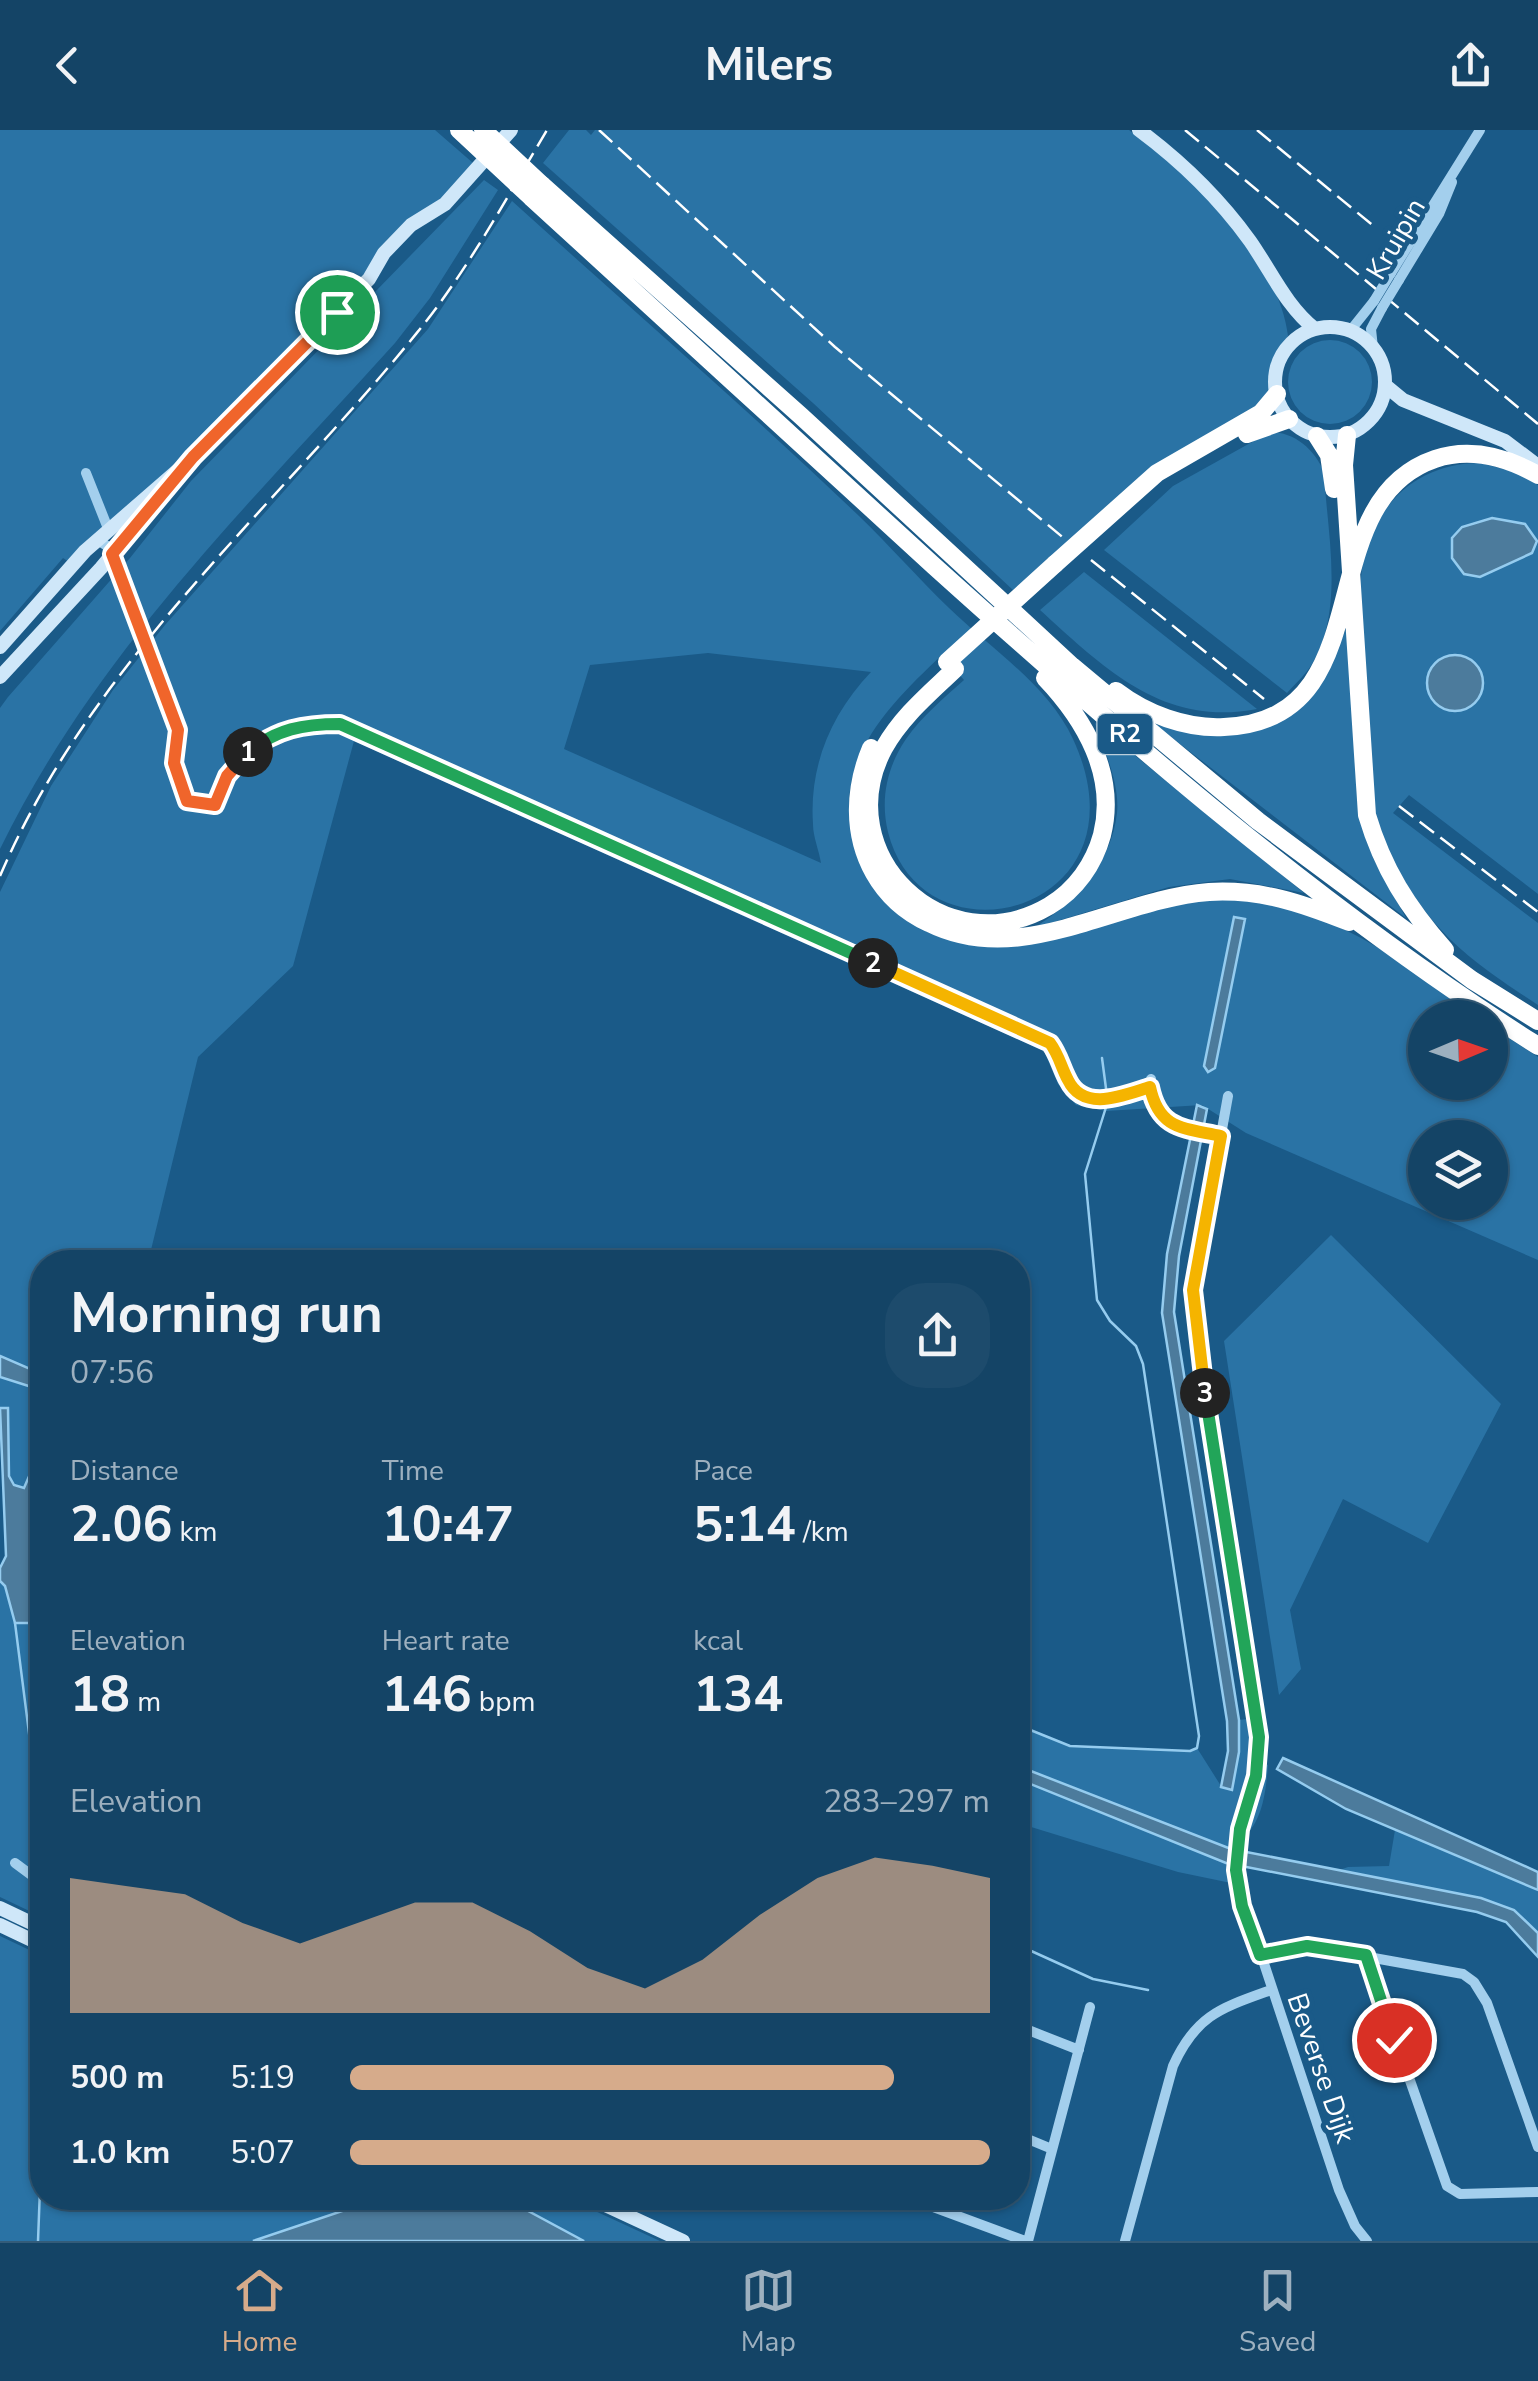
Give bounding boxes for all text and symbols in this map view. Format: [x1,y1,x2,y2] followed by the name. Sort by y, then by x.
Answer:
[705,35,833,96] text: Milers
[40,38,95,93] icon: back
[1443,38,1498,93] icon: share
[1357,191,1435,287] street label: Kruipin
[295,270,380,355] pin
[310,285,365,340] icon: arrive
[1098,714,1152,754] road number: R2
[223,727,273,777] pin: 1
[240,733,256,771] text: 1
[848,938,898,988] pin: 2
[865,944,881,982] text: 2
[1408,1000,1508,1100] north arrow
[1408,1000,1508,1220] map controls
[1408,1120,1508,1220] button: layers
[70,1276,383,1351] text: Morning run
[885,1283,990,1388] button: share
[70,1351,154,1394] text: 07:56
[1180,1368,1230,1418] pin: 3
[1197,1374,1213,1412] text: 3
[70,1452,179,1490] text: Distance
[382,1452,444,1490] text: Time
[693,1452,753,1490] text: Pace
[70,1490,172,1559] text: 2.06
[382,1490,514,1559] text: 10:47
[693,1490,796,1559] text: 5:14
[172,1513,218,1551] text: km
[796,1513,849,1551] text: /km
[70,1622,186,1660] text: Elevation
[382,1622,510,1660] text: Heart rate
[693,1622,743,1660] text: kcal
[70,1660,130,1729] text: 18
[382,1660,472,1729] text: 146
[693,1660,783,1729] text: 134
[130,1683,161,1721] text: m
[472,1683,535,1721] text: bpm
[70,1780,203,1823] text: Elevation
[823,1780,990,1823] text: 283–297 m
[1278,1988,1365,2149] street label: Beverse Dijk
[1352,1998,1437,2083] pin
[1367,2013,1422,2068] icon: check
[70,2056,164,2099] text: 500 m
[230,2056,295,2099] text: 5:19
[70,2131,170,2174] text: 1.0 km
[230,2131,295,2174] text: 5:07
[222,2263,297,2361] tab: Home
[741,2263,796,2361] tab: Map
[1239,2263,1316,2361] tab: Saved

